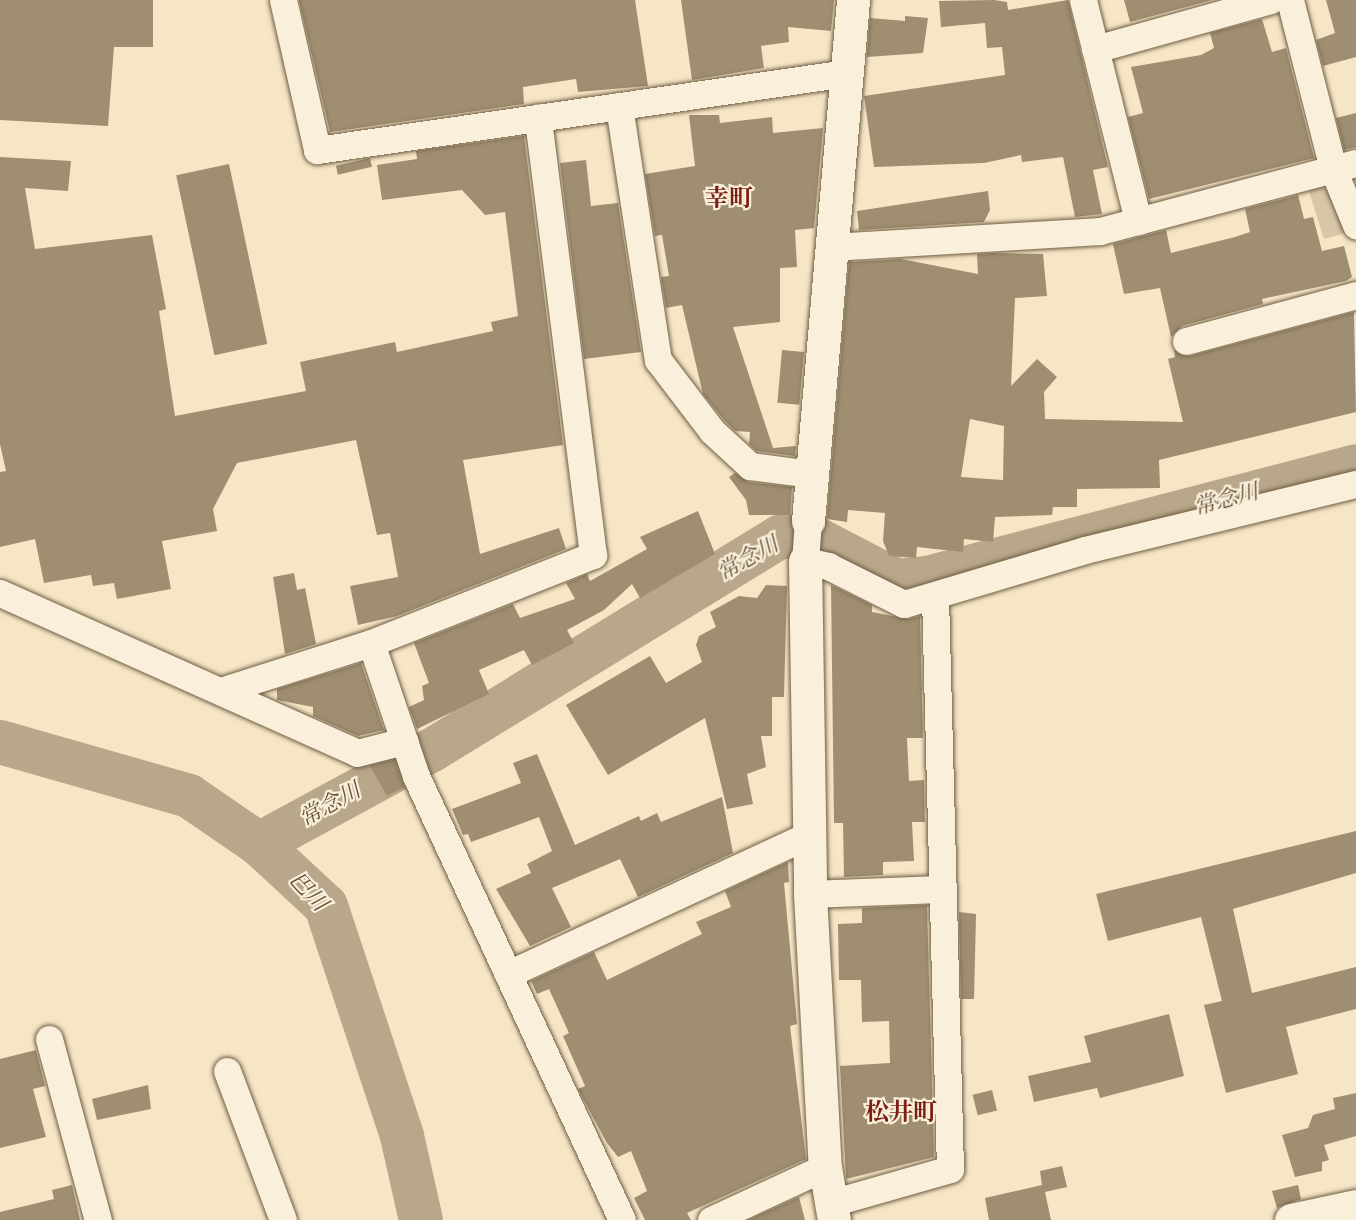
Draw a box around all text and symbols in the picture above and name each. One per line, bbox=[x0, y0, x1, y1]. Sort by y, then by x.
district label: 幸町 bbox=[705, 185, 753, 213]
water label: 常念川 bbox=[1191, 479, 1261, 521]
water label: 常念川 bbox=[713, 531, 783, 587]
water label: 常念川 bbox=[295, 777, 365, 833]
water label: 巴川 bbox=[283, 867, 333, 917]
district label: 松井町 bbox=[865, 1099, 937, 1127]

